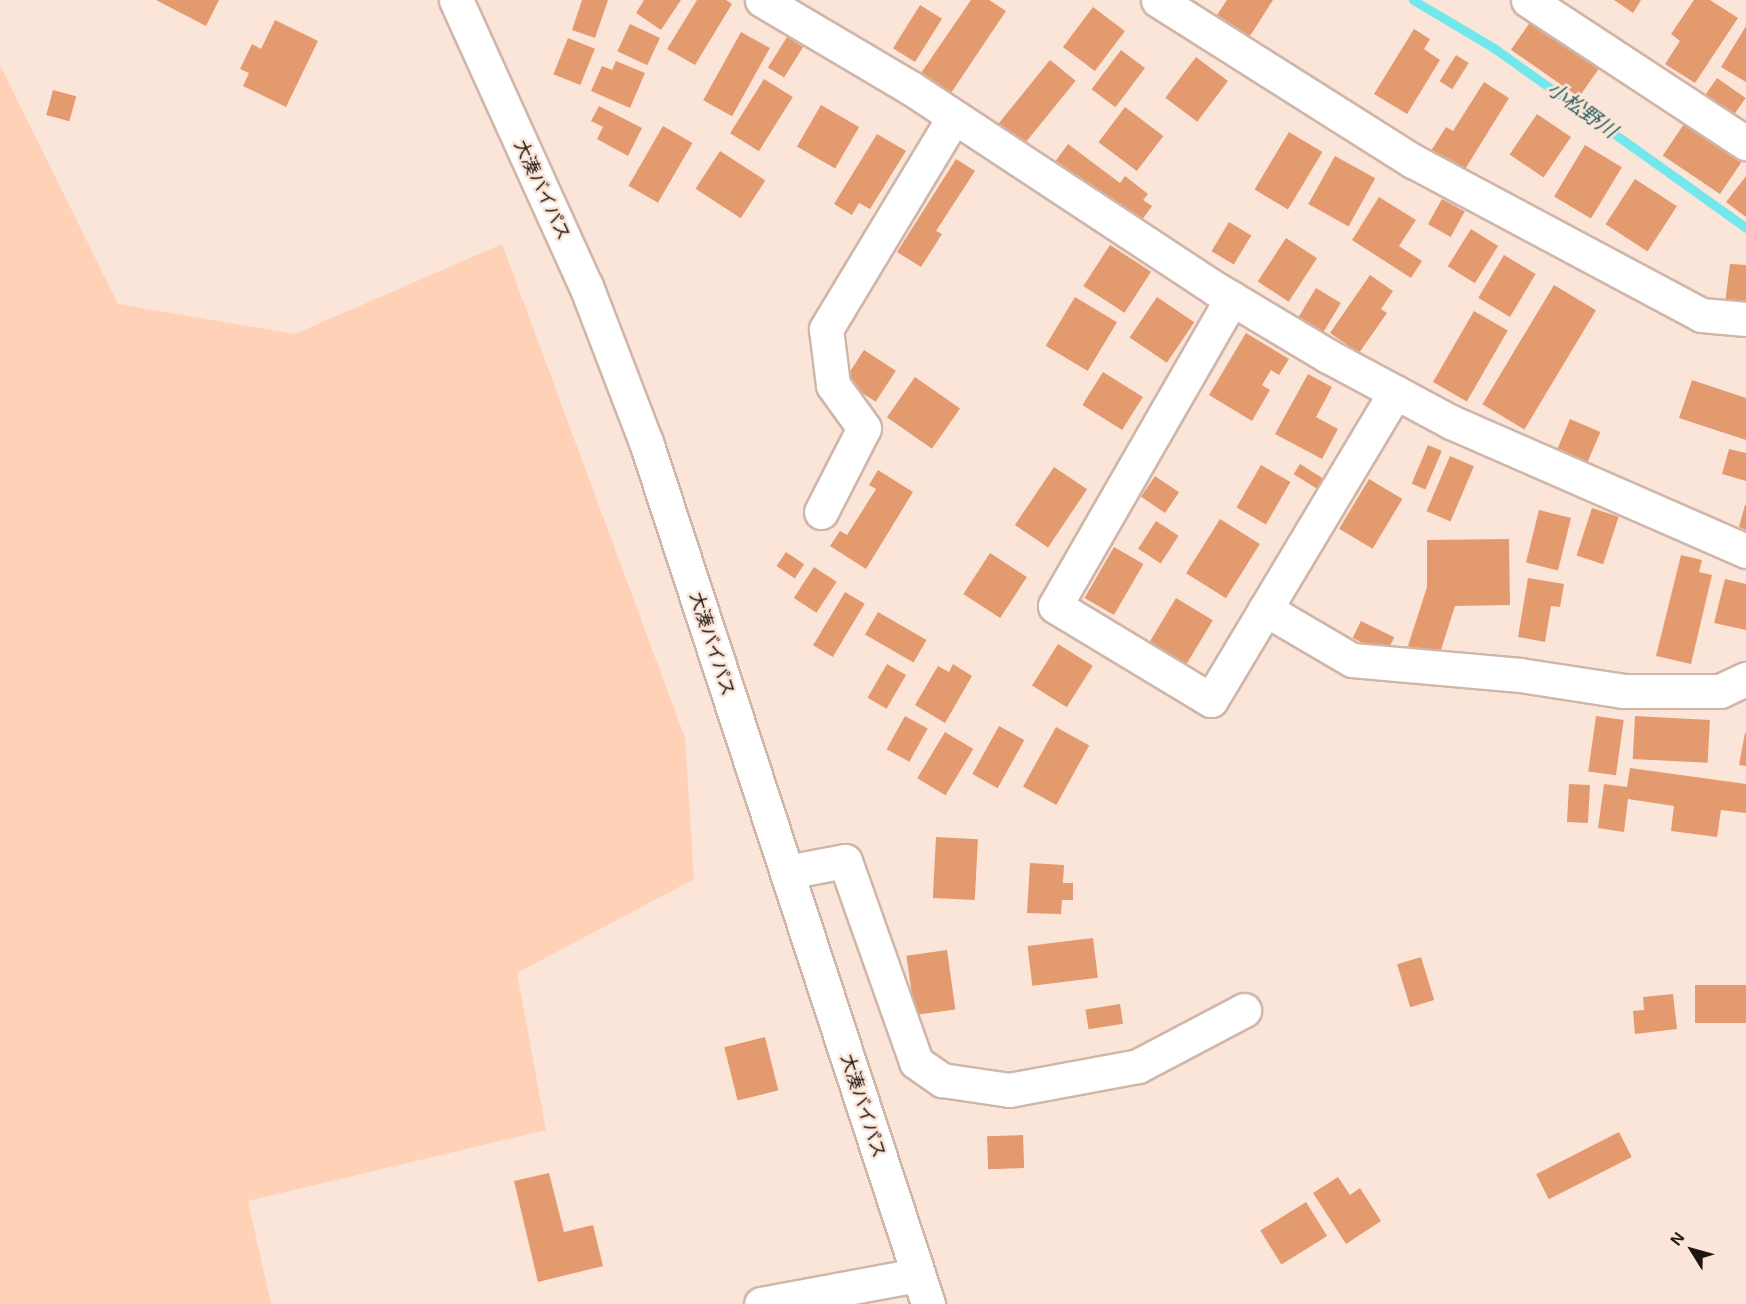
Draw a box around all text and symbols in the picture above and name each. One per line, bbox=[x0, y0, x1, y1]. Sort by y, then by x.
water label: 小松野川 bbox=[1543, 77, 1621, 143]
street label: 大湊バイパス bbox=[509, 136, 575, 244]
street label: 大湊バイパス bbox=[685, 589, 739, 699]
street label: 大湊バイパス bbox=[836, 1051, 890, 1161]
north arrow bbox=[1662, 1220, 1722, 1280]
text: N bbox=[1667, 1229, 1687, 1249]

